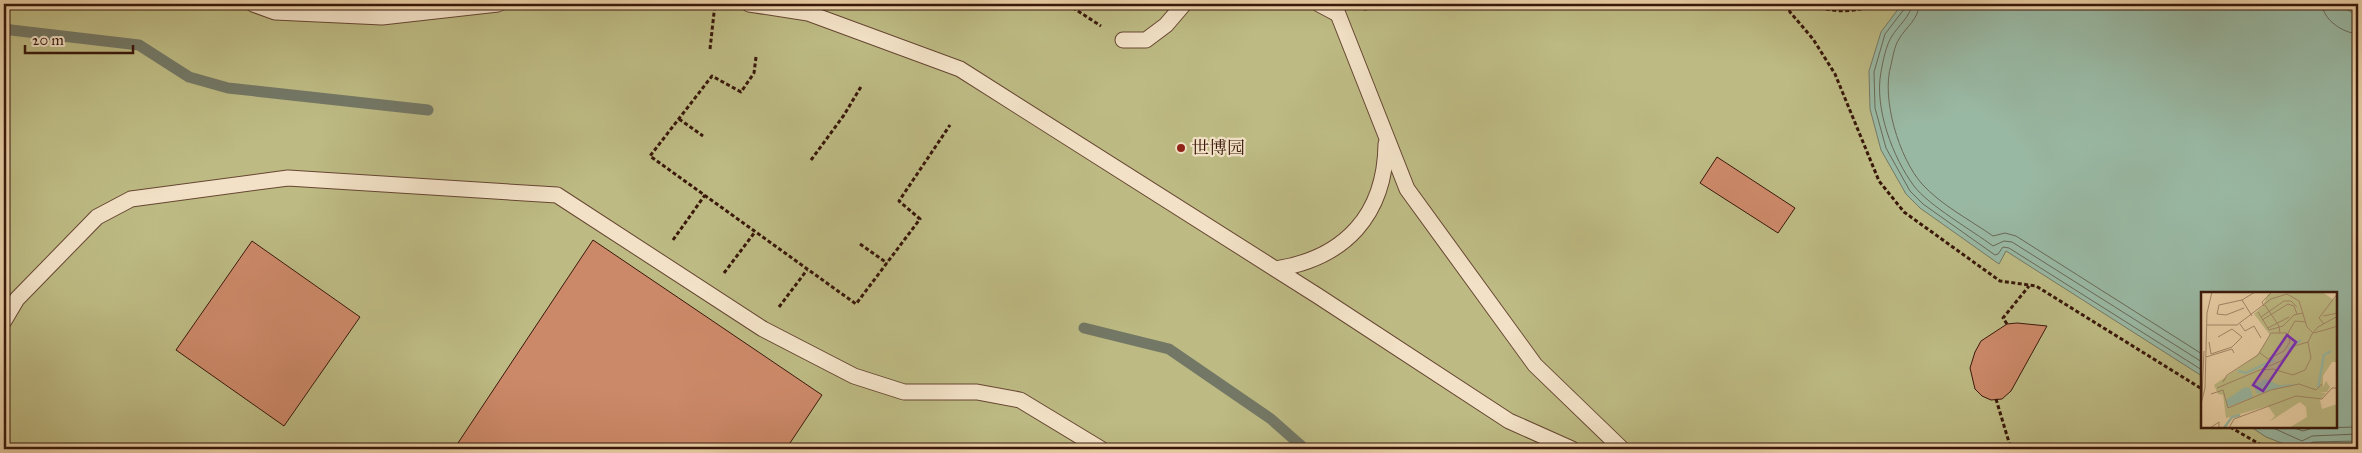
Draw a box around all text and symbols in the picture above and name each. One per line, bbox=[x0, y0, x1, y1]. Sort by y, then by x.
scale bar bbox=[25, 22, 132, 54]
text: 20 m bbox=[32, 31, 64, 49]
place label: 世博园 bbox=[1191, 137, 1245, 159]
marker: 世博园 bbox=[1175, 142, 1187, 154]
inset map bbox=[2201, 292, 2337, 428]

